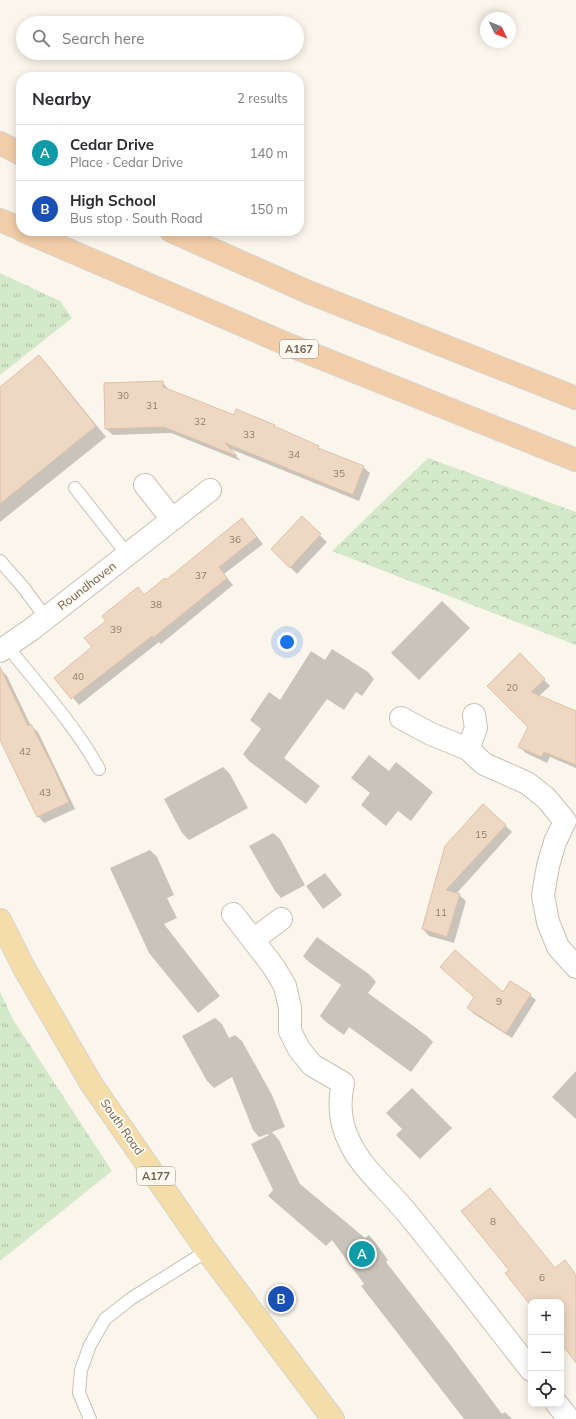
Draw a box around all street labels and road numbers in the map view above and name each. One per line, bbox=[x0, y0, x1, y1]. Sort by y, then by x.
road number: A167 bbox=[280, 340, 318, 358]
street label: Roundhaven bbox=[54, 558, 119, 613]
street label: South Road bbox=[98, 1096, 147, 1158]
road number: A177 bbox=[137, 1167, 175, 1185]

